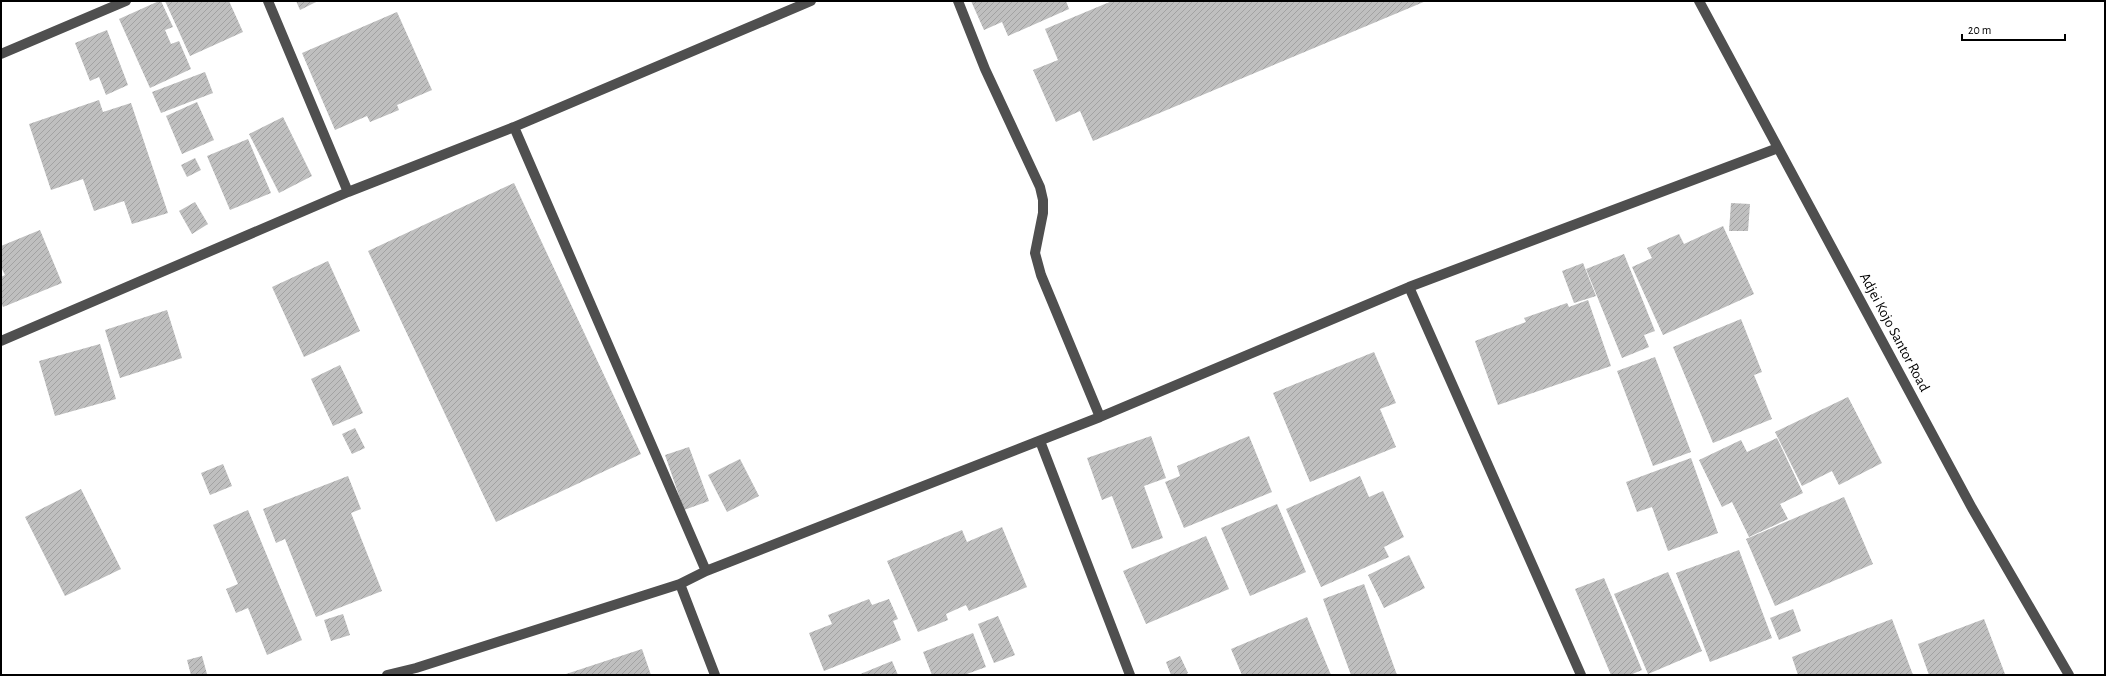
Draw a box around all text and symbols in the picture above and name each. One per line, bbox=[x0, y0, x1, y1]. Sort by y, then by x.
scale bar bbox=[1962, 16, 2065, 42]
text: 20 m bbox=[1968, 24, 1991, 36]
street label: Adjei Kojo Santor Road bbox=[1857, 270, 1932, 394]

